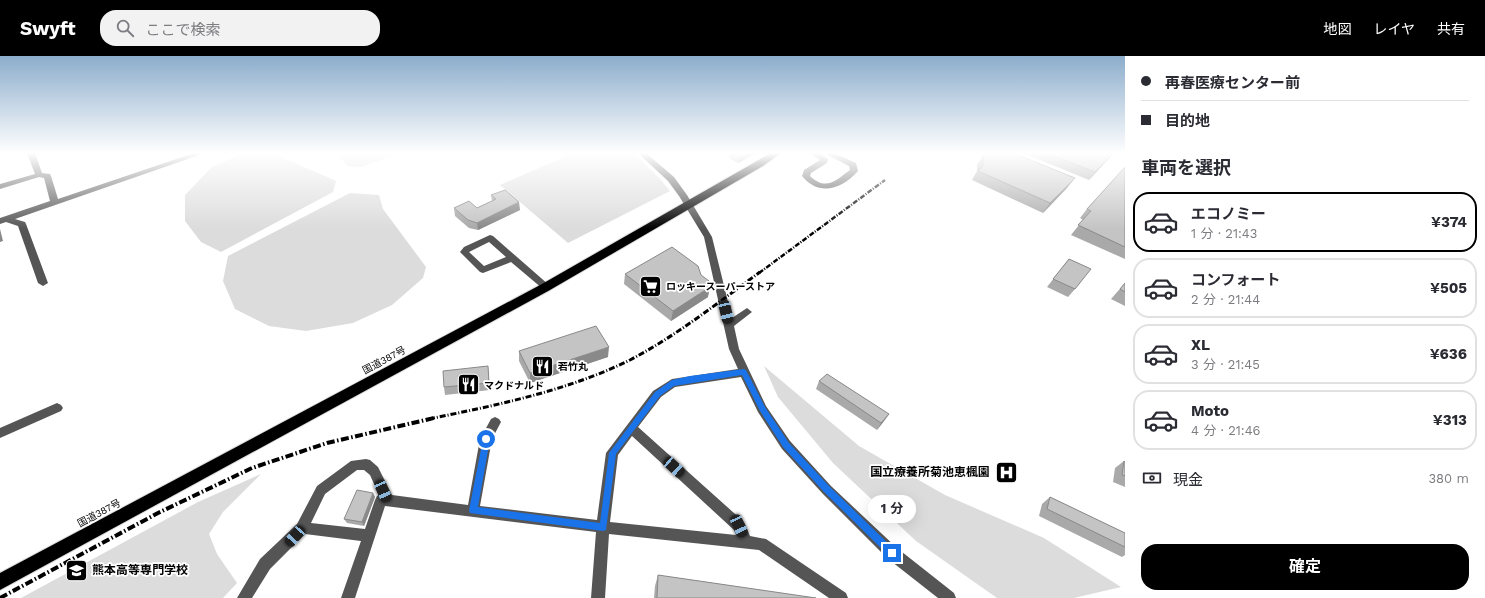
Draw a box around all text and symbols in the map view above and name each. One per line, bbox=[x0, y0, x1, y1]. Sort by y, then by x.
search box bbox=[100, 10, 380, 46]
text: Swyft bbox=[20, 17, 76, 40]
icon: search bbox=[114, 17, 136, 39]
text: ここで検索 bbox=[146, 21, 221, 39]
text: 地図 bbox=[1323, 21, 1351, 37]
text: レイヤ bbox=[1373, 21, 1415, 37]
text: 共有 bbox=[1437, 21, 1465, 37]
text: 再春医療センター前 bbox=[1165, 74, 1300, 92]
text: 目的地 bbox=[1165, 112, 1210, 130]
text: 車両を選択 bbox=[1141, 157, 1231, 178]
icon: car bbox=[1143, 204, 1179, 240]
text: エコノミー bbox=[1191, 205, 1266, 223]
text: ¥374 bbox=[1431, 213, 1467, 231]
text: 1 分 · 21:43 bbox=[1191, 226, 1257, 241]
icon: car bbox=[1143, 270, 1179, 306]
text: コンフォート bbox=[1191, 271, 1281, 289]
supermarket icon: ロッキースーパーストア bbox=[638, 273, 664, 299]
text: ¥505 bbox=[1430, 279, 1467, 297]
place label: ロッキースーパーストア bbox=[666, 281, 775, 292]
text: 2 分 · 21:44 bbox=[1191, 292, 1260, 307]
car bbox=[717, 299, 735, 325]
icon: car bbox=[1143, 336, 1179, 372]
text: XL bbox=[1191, 336, 1210, 354]
street label: 国道387号 bbox=[361, 344, 407, 376]
text: ¥636 bbox=[1430, 345, 1467, 363]
restaurant icon: 若竹丸 bbox=[530, 353, 556, 379]
text: 3 分 · 21:45 bbox=[1191, 357, 1260, 372]
place label: 若竹丸 bbox=[557, 361, 588, 372]
restaurant icon: マクドナルド bbox=[455, 372, 481, 398]
place label: マクドナルド bbox=[484, 380, 544, 391]
icon: car bbox=[1143, 402, 1179, 438]
text: Moto bbox=[1191, 402, 1229, 420]
text: ¥313 bbox=[1433, 411, 1467, 429]
text: 4 分 · 21:46 bbox=[1191, 423, 1261, 438]
route start bbox=[477, 430, 495, 448]
car bbox=[661, 455, 687, 479]
hospital icon: 国立療養所菊池恵楓園 bbox=[993, 459, 1019, 485]
place label: 国立療養所菊池恵楓園 bbox=[870, 465, 990, 479]
icon: cash bbox=[1141, 467, 1163, 489]
text: 現金 bbox=[1173, 471, 1203, 489]
text: 380 m bbox=[1429, 471, 1469, 486]
car bbox=[373, 478, 393, 504]
callout: 1 分 bbox=[868, 495, 916, 523]
street label: 国道387号 bbox=[76, 497, 122, 529]
text: 1 分 bbox=[881, 501, 903, 516]
car bbox=[728, 513, 750, 539]
car bbox=[283, 523, 307, 549]
route end bbox=[883, 544, 901, 562]
button: 確定 bbox=[1141, 544, 1469, 590]
school or university icon: 熊本高等専門学校 bbox=[63, 557, 89, 583]
place label: 熊本高等専門学校 bbox=[92, 563, 188, 577]

